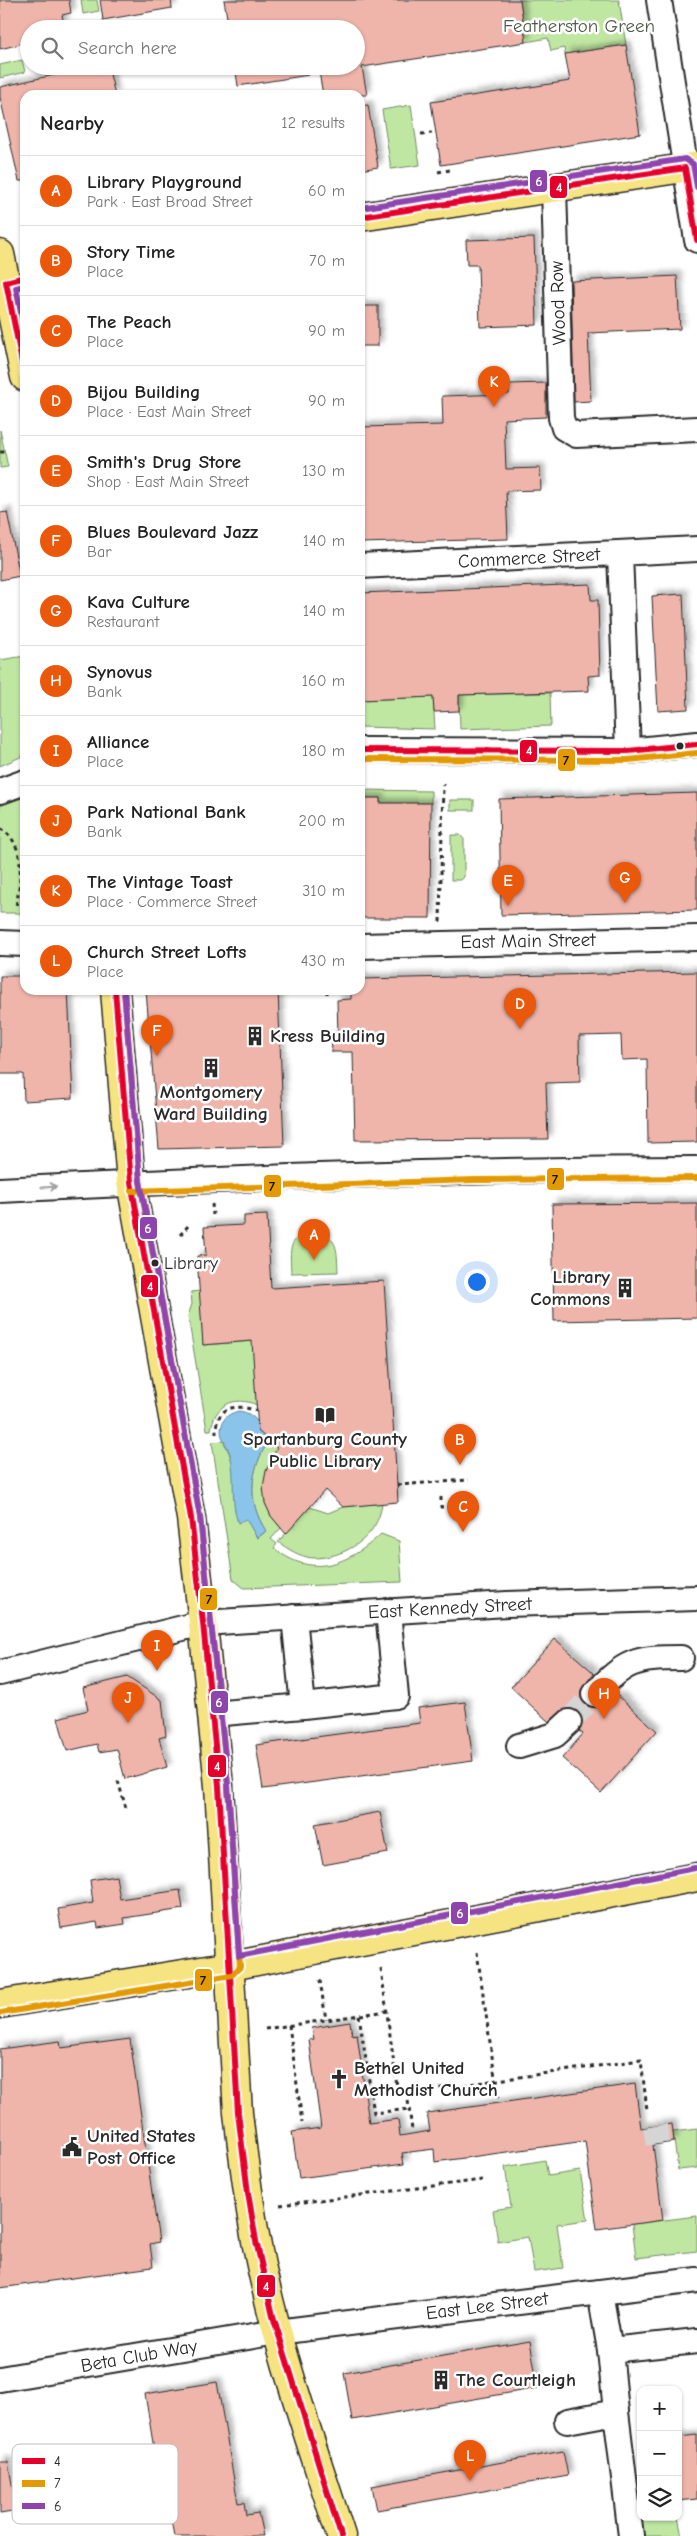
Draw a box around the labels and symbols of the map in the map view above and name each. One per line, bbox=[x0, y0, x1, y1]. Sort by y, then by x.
park label: Featherston Green bbox=[503, 15, 655, 37]
line badge: 6 bbox=[529, 169, 548, 193]
text: 6 bbox=[535, 173, 543, 190]
line badge: 4 bbox=[549, 175, 568, 199]
text: 4 bbox=[556, 179, 563, 196]
street label: Wood Row bbox=[546, 260, 570, 346]
pin: K bbox=[478, 366, 510, 407]
street label: Commerce Street bbox=[457, 543, 601, 573]
line badge: 4 bbox=[519, 739, 538, 763]
unlabelled marker bbox=[675, 741, 685, 751]
text: 4 bbox=[526, 742, 533, 759]
line badge: 7 bbox=[557, 748, 576, 772]
text: 7 bbox=[563, 752, 570, 769]
pin: G bbox=[609, 862, 641, 903]
pin: E bbox=[492, 865, 524, 906]
street label: East Main Street bbox=[460, 929, 596, 953]
pin: D bbox=[504, 988, 536, 1029]
pin: F bbox=[141, 1015, 173, 1056]
building icon: Kress Building bbox=[244, 1025, 266, 1047]
place label: Kress Building bbox=[270, 1025, 386, 1047]
building icon: Montgomery Ward Building bbox=[200, 1057, 222, 1079]
place label: Montgomery Ward Building bbox=[154, 1081, 268, 1125]
line badge: 7 bbox=[546, 1167, 565, 1191]
text: 7 bbox=[552, 1171, 559, 1188]
line badge: 7 bbox=[263, 1174, 282, 1198]
text: 7 bbox=[269, 1178, 276, 1195]
one-way arrow bbox=[40, 1182, 56, 1191]
line badge: 6 bbox=[139, 1216, 158, 1240]
pin: A bbox=[298, 1219, 330, 1260]
text: 6 bbox=[144, 1220, 152, 1237]
place label: Library bbox=[164, 1253, 219, 1274]
marker: Library bbox=[150, 1258, 160, 1268]
place label: Library Commons bbox=[530, 1266, 610, 1310]
your location bbox=[464, 1269, 490, 1295]
line badge: 4 bbox=[140, 1274, 159, 1298]
building icon: Library Commons bbox=[614, 1277, 636, 1299]
text: 4 bbox=[147, 1278, 154, 1295]
library icon: Spartanburg County Public Library bbox=[314, 1404, 336, 1426]
pin: B bbox=[444, 1424, 476, 1465]
place label: Spartanburg County Public Library bbox=[243, 1428, 407, 1472]
pin: C bbox=[447, 1491, 479, 1532]
line badge: 7 bbox=[199, 1587, 218, 1611]
text: 7 bbox=[206, 1591, 213, 1608]
street label: East Kennedy Street bbox=[367, 1593, 533, 1623]
pin: I bbox=[141, 1630, 173, 1671]
pin: H bbox=[588, 1678, 620, 1719]
pin: J bbox=[112, 1682, 144, 1723]
line badge: 6 bbox=[210, 1690, 229, 1714]
text: 6 bbox=[215, 1694, 223, 1711]
line badge: 4 bbox=[207, 1754, 227, 1778]
text: 4 bbox=[214, 1758, 221, 1775]
line badge: 6 bbox=[450, 1901, 469, 1925]
text: 6 bbox=[456, 1905, 464, 1922]
line badge: 7 bbox=[194, 1968, 213, 1992]
text: 7 bbox=[200, 1972, 207, 1989]
place label: Bethel United Methodist Church bbox=[354, 2057, 498, 2101]
church icon: Bethel United Methodist Church bbox=[328, 2068, 350, 2090]
place label: United States Post Office bbox=[87, 2125, 195, 2169]
public building icon: United States Post Office bbox=[61, 2136, 83, 2158]
line badge: 4 bbox=[256, 2274, 276, 2298]
text: 4 bbox=[263, 2278, 270, 2295]
street label: East Lee Street bbox=[425, 2288, 550, 2324]
street label: Beta Club Way bbox=[79, 2335, 199, 2377]
building icon: The Courtleigh bbox=[430, 2369, 452, 2391]
place label: The Courtleigh bbox=[456, 2369, 576, 2391]
pin: L bbox=[454, 2440, 486, 2481]
legend bbox=[12, 2444, 178, 2524]
text: 4 bbox=[54, 2453, 61, 2470]
text: 7 bbox=[54, 2475, 61, 2492]
text: 6 bbox=[54, 2498, 62, 2515]

